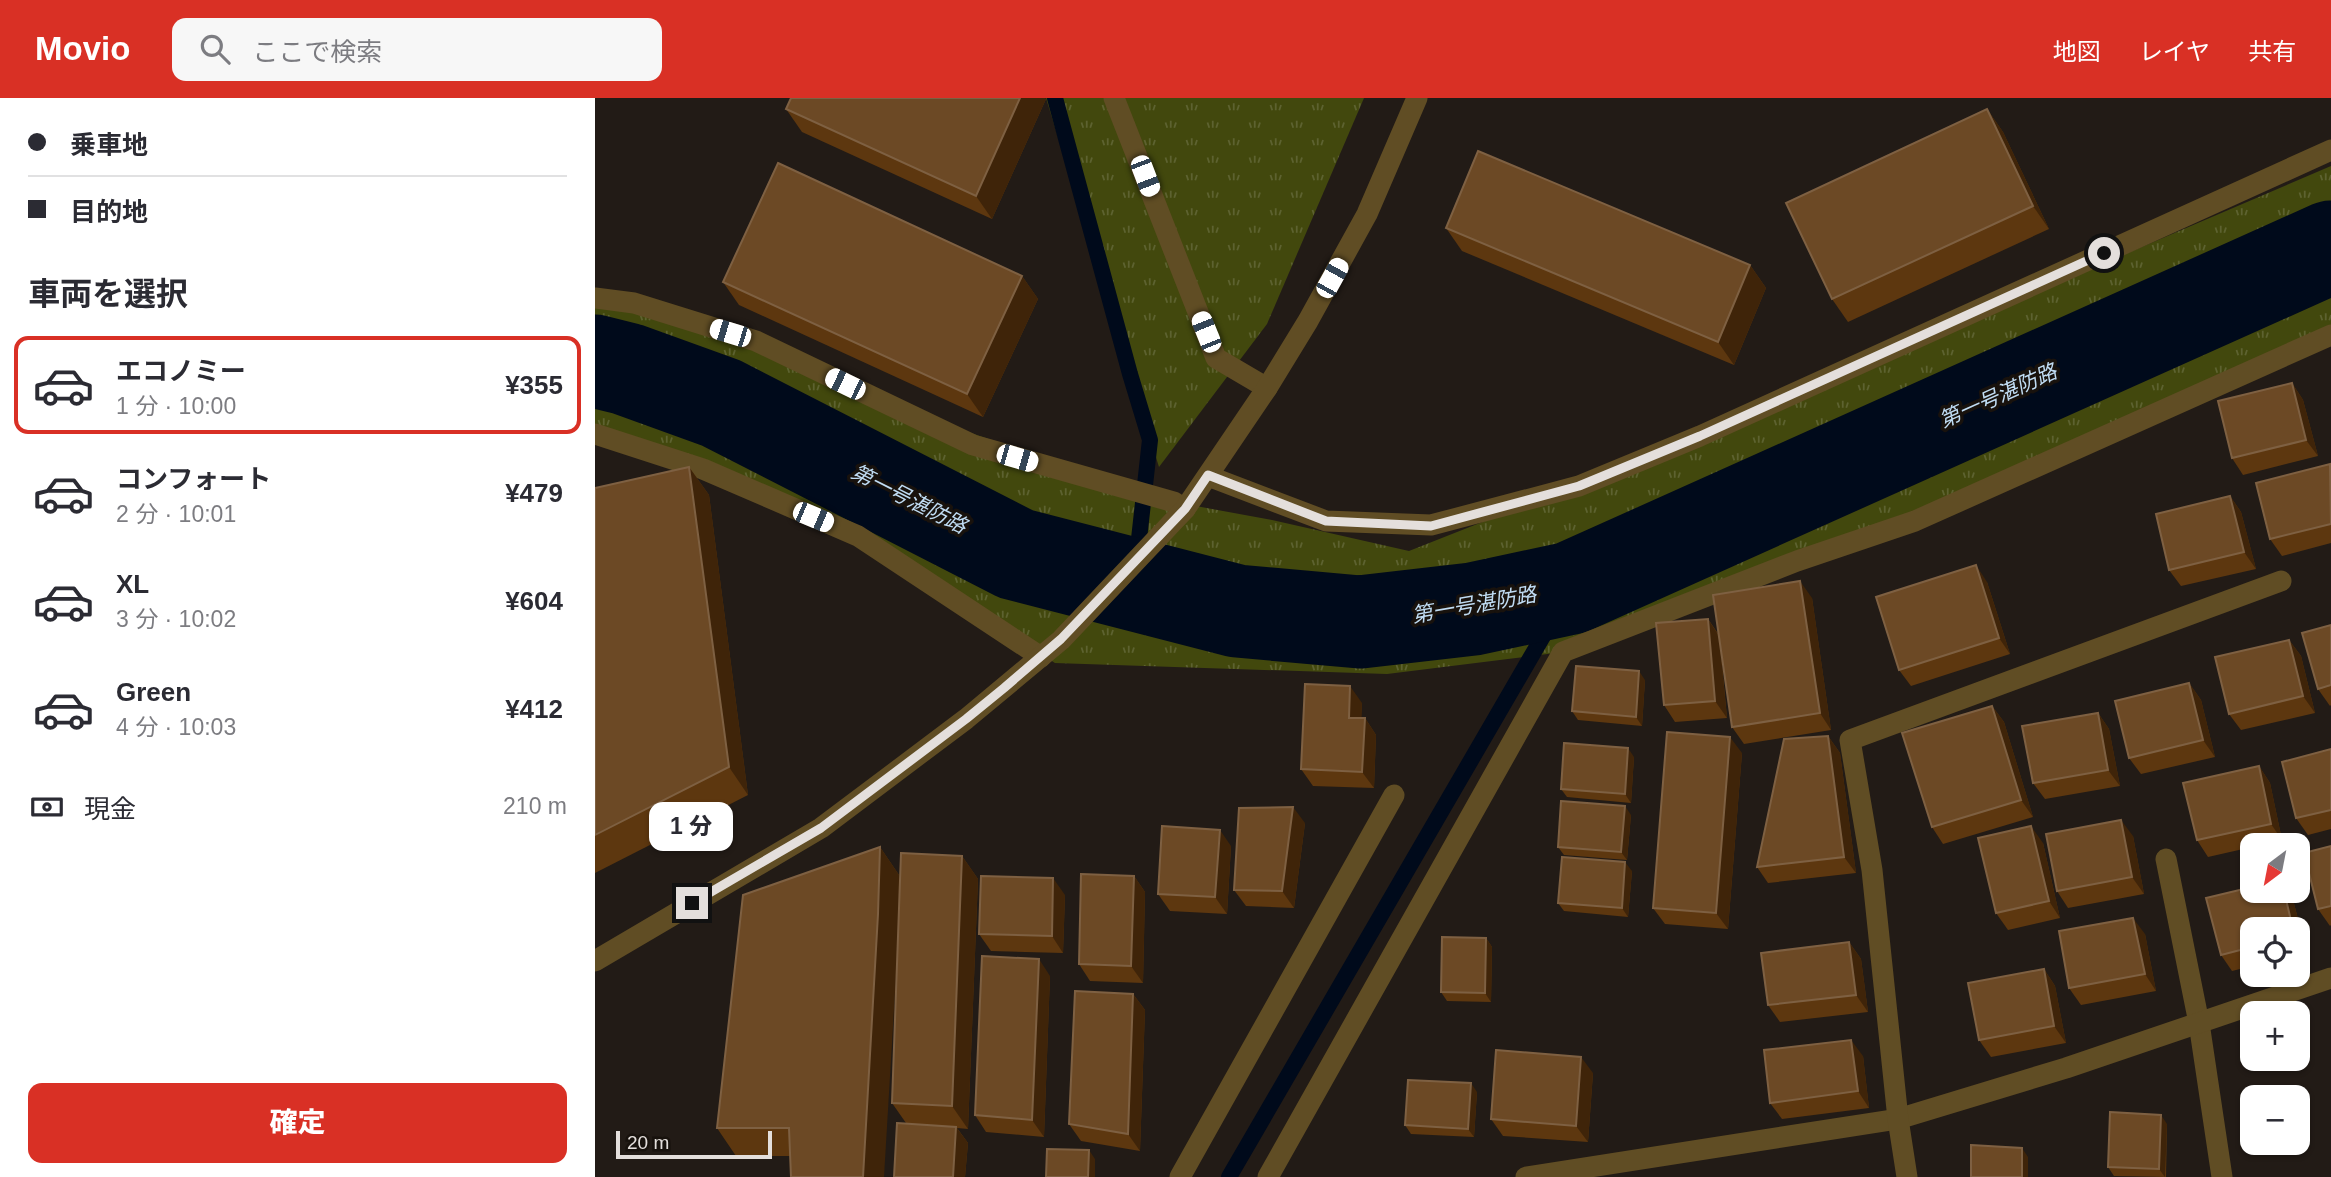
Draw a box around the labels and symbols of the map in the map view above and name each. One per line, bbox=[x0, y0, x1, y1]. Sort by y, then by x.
car bbox=[1128, 153, 1163, 199]
route start bbox=[2088, 237, 2120, 269]
car bbox=[1313, 255, 1352, 301]
car bbox=[1189, 309, 1224, 355]
car bbox=[707, 317, 754, 349]
water label: 第一号湛防路 bbox=[1936, 359, 2062, 432]
car bbox=[822, 365, 869, 403]
car bbox=[994, 442, 1041, 474]
water label: 第一号湛防路 bbox=[848, 460, 972, 538]
car bbox=[790, 499, 837, 535]
water label: 第一号湛防路 bbox=[1410, 582, 1540, 627]
callout: 1 分 bbox=[650, 802, 734, 850]
north arrow bbox=[2240, 833, 2310, 903]
route end bbox=[676, 887, 708, 919]
scale bar bbox=[616, 1128, 772, 1160]

